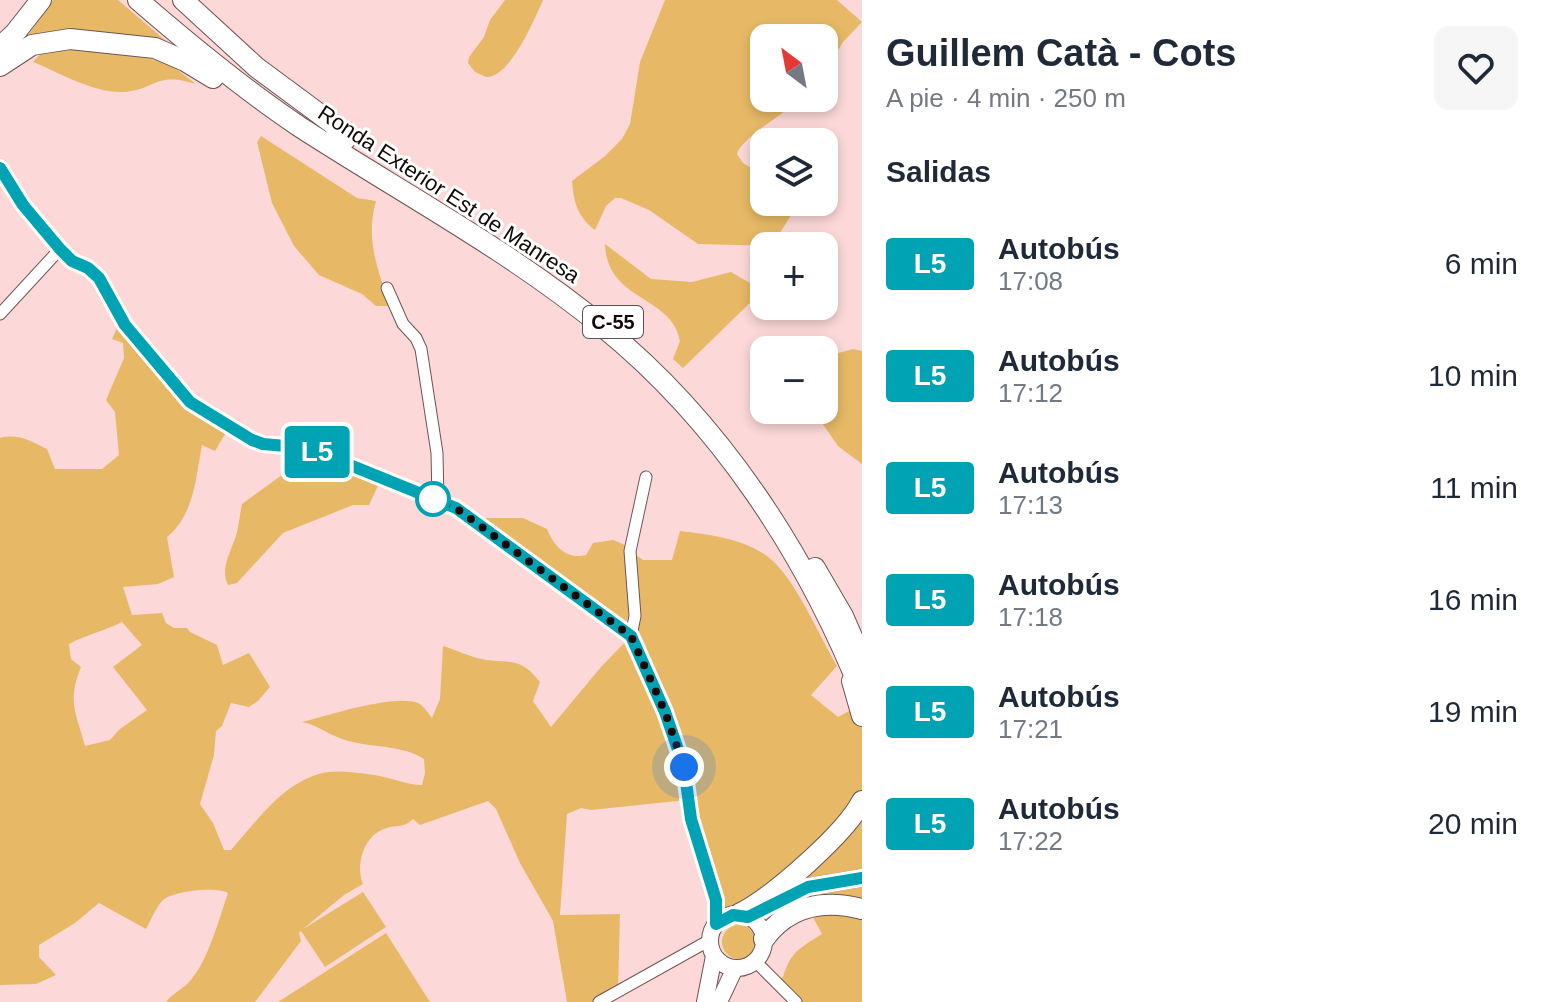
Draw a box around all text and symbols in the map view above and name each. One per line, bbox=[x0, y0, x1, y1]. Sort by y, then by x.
north arrow bbox=[750, 24, 838, 112]
map controls bbox=[750, 24, 838, 424]
button: heart bbox=[1434, 26, 1518, 110]
text: Guillem Catà - Cots bbox=[886, 32, 1237, 74]
text: A pie · 4 min · 250 m bbox=[886, 83, 1126, 113]
street label: Ronda Exterior Est de Manresa bbox=[313, 100, 585, 288]
button: layers bbox=[750, 128, 838, 216]
text: Salidas bbox=[886, 155, 991, 188]
button: + bbox=[750, 232, 838, 320]
text: Autobús bbox=[998, 232, 1120, 265]
text: 6 min bbox=[1445, 247, 1518, 280]
text: L5 bbox=[914, 248, 946, 279]
text: 17:08 bbox=[998, 266, 1063, 296]
road number: C-55 bbox=[583, 306, 643, 338]
button: − bbox=[750, 336, 838, 424]
text: Autobús bbox=[998, 344, 1120, 377]
text: 10 min bbox=[1428, 359, 1518, 392]
text: L5 bbox=[914, 360, 946, 391]
text: 17:12 bbox=[998, 378, 1063, 408]
line badge: L5 bbox=[281, 426, 353, 478]
text: L5 bbox=[301, 436, 333, 467]
text: Autobús bbox=[998, 456, 1120, 489]
text: 11 min bbox=[1430, 471, 1518, 504]
text: L5 bbox=[914, 472, 946, 503]
unlabelled marker bbox=[416, 482, 450, 516]
text: 17:13 bbox=[998, 490, 1063, 520]
text: Autobús bbox=[998, 568, 1120, 601]
text: 16 min bbox=[1428, 583, 1518, 616]
text: L5 bbox=[914, 584, 946, 615]
text: 17:18 bbox=[998, 602, 1063, 632]
text: Autobús bbox=[998, 680, 1120, 713]
text: 19 min bbox=[1428, 695, 1518, 728]
text: L5 bbox=[914, 696, 946, 727]
text: 17:21 bbox=[998, 714, 1063, 744]
your location bbox=[664, 747, 704, 787]
text: Autobús bbox=[998, 792, 1120, 825]
text: 20 min bbox=[1428, 807, 1518, 840]
text: L5 bbox=[914, 808, 946, 839]
text: 17:22 bbox=[998, 826, 1063, 856]

